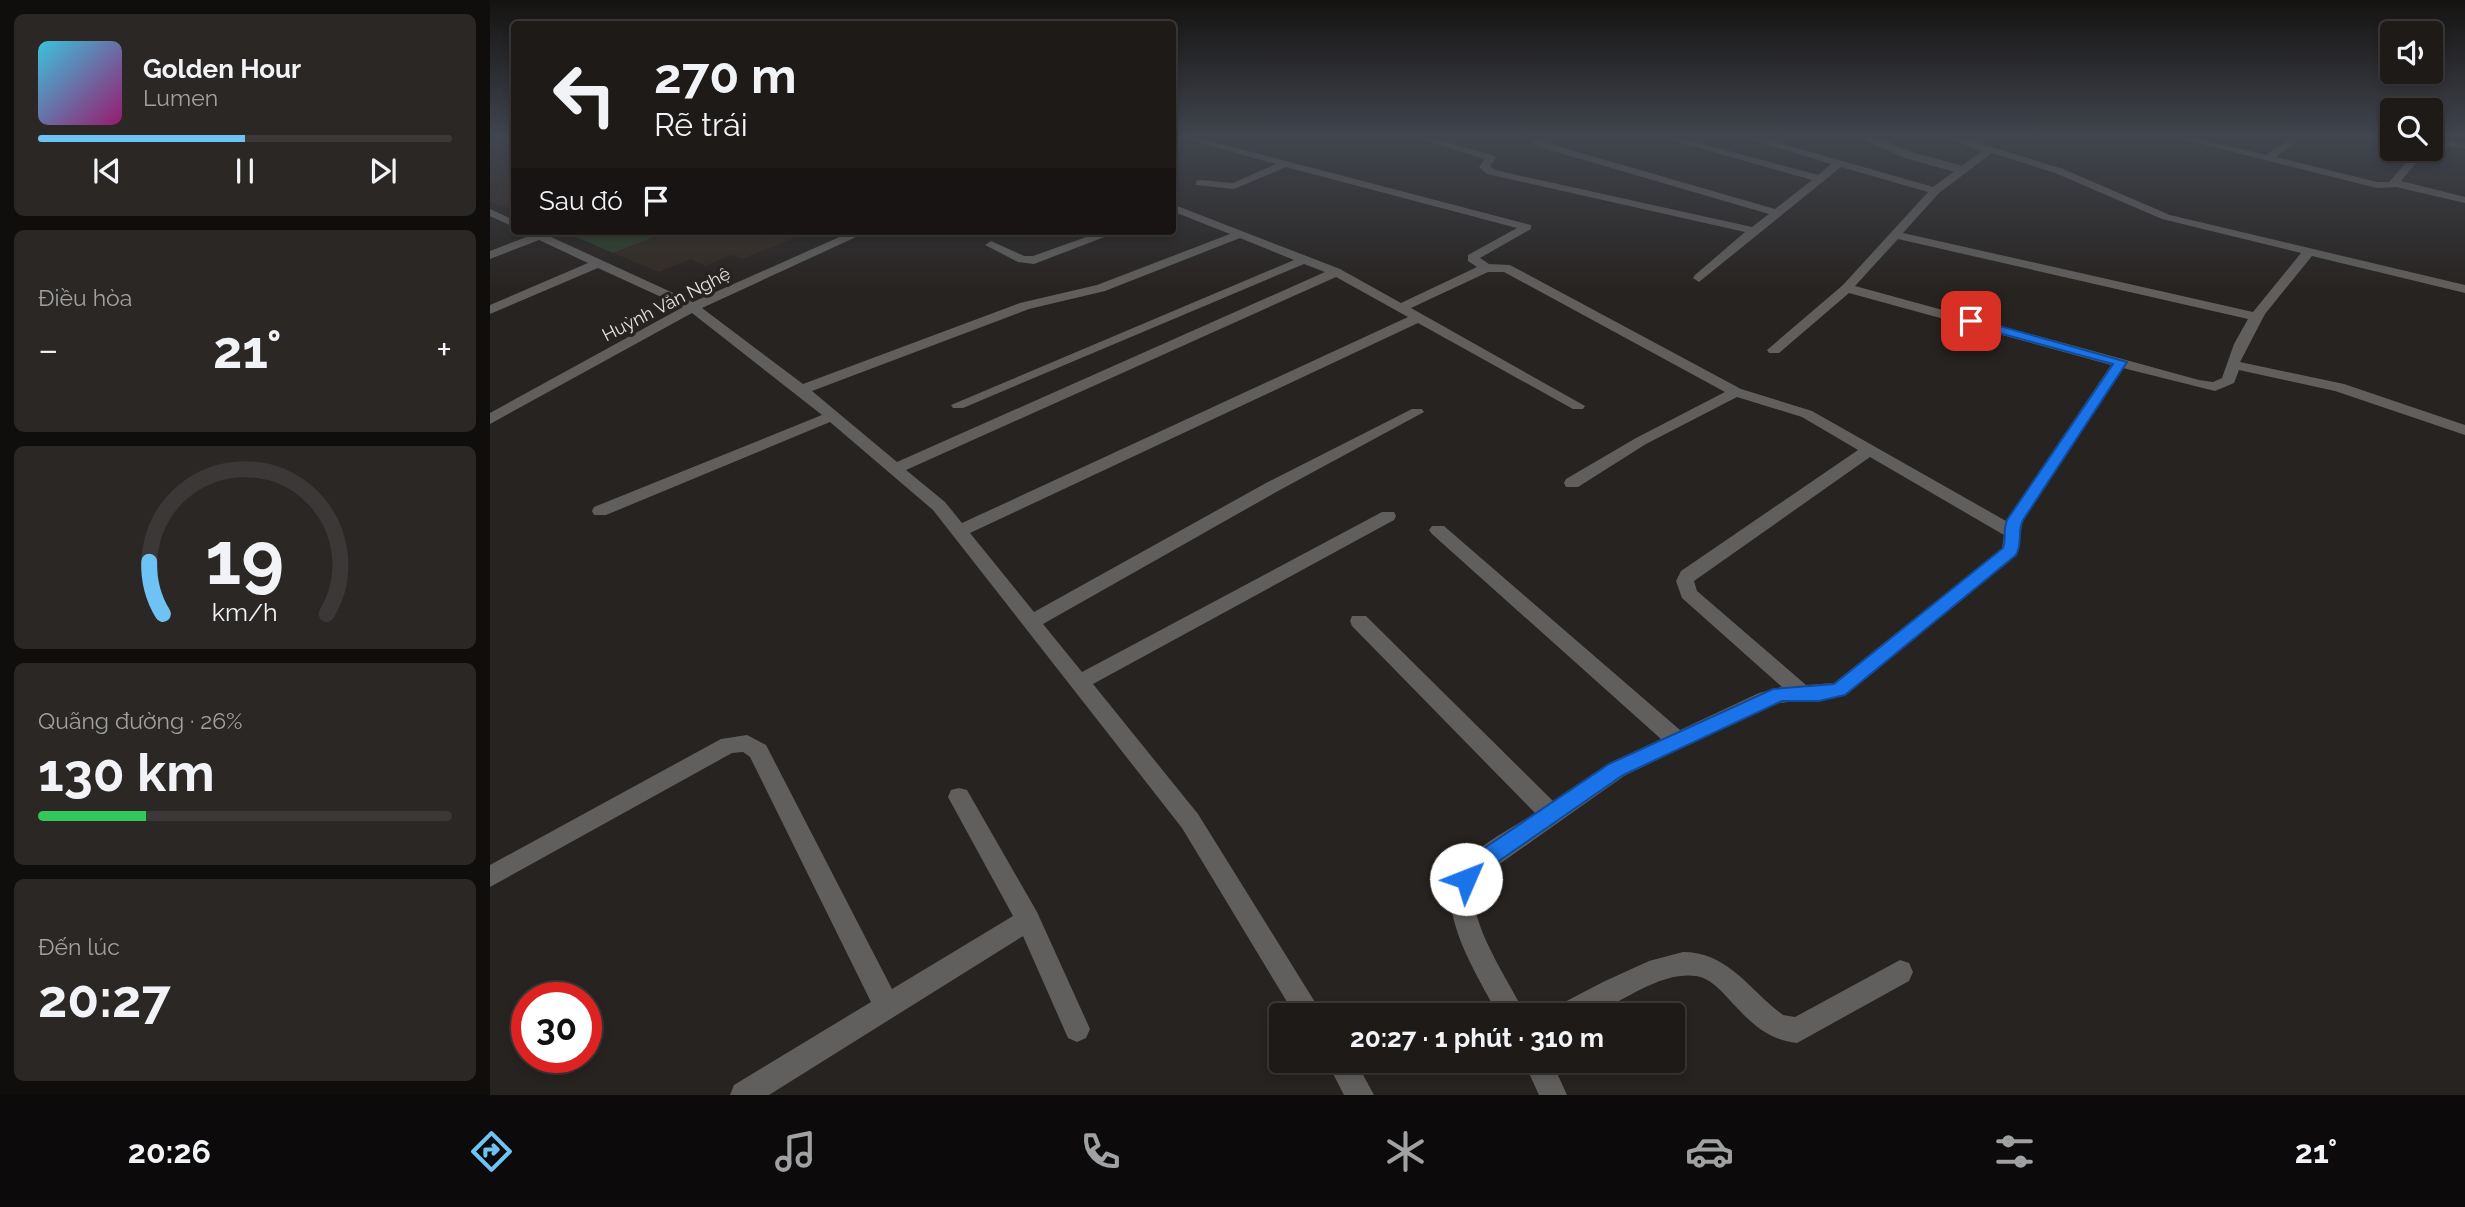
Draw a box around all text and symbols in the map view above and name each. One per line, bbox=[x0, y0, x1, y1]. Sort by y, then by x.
map controls bbox=[2380, 21, 2443, 161]
button: sound bbox=[2380, 21, 2443, 84]
text: 270 m bbox=[654, 47, 797, 104]
icon: left bbox=[539, 49, 630, 140]
text: Golden Hour bbox=[143, 54, 301, 84]
text: Lumen bbox=[143, 84, 218, 111]
button: search bbox=[2380, 98, 2443, 161]
text: Rẽ trái bbox=[654, 106, 748, 143]
icon: previous bbox=[88, 152, 126, 190]
icon: pause bbox=[226, 152, 264, 190]
icon: next bbox=[364, 152, 402, 190]
icon: arrive bbox=[637, 182, 675, 220]
text: Sau đó bbox=[539, 186, 623, 216]
street label: Huỳnh Văn Nghệ bbox=[598, 262, 734, 345]
text: Điều hòa bbox=[38, 284, 132, 311]
pin bbox=[1941, 291, 2001, 351]
icon: arrive bbox=[1952, 302, 1990, 340]
text: 21° bbox=[213, 319, 282, 380]
text: − bbox=[38, 327, 58, 372]
text: + bbox=[436, 327, 452, 372]
text: 19 bbox=[206, 516, 284, 601]
text: km/h bbox=[212, 596, 278, 626]
text: Quãng đường · 26% bbox=[38, 707, 243, 734]
text: 130 km bbox=[38, 742, 215, 803]
position arrow bbox=[1429, 842, 1503, 916]
text: Đến lúc bbox=[38, 933, 120, 960]
text: 20:27 bbox=[38, 968, 171, 1029]
speed limit sign: 30 bbox=[511, 982, 602, 1073]
text: 20:27 · 1 phút · 310 m bbox=[1350, 1023, 1604, 1053]
icon: directions bbox=[467, 1127, 516, 1176]
icon: music bbox=[771, 1127, 820, 1176]
icon: phone bbox=[1076, 1127, 1125, 1176]
icon: climate bbox=[1381, 1127, 1430, 1176]
icon: car bbox=[1685, 1127, 1734, 1176]
icon: filters bbox=[1990, 1127, 2039, 1176]
text: 20:26 bbox=[128, 1133, 211, 1170]
text: 21° bbox=[2295, 1133, 2337, 1170]

